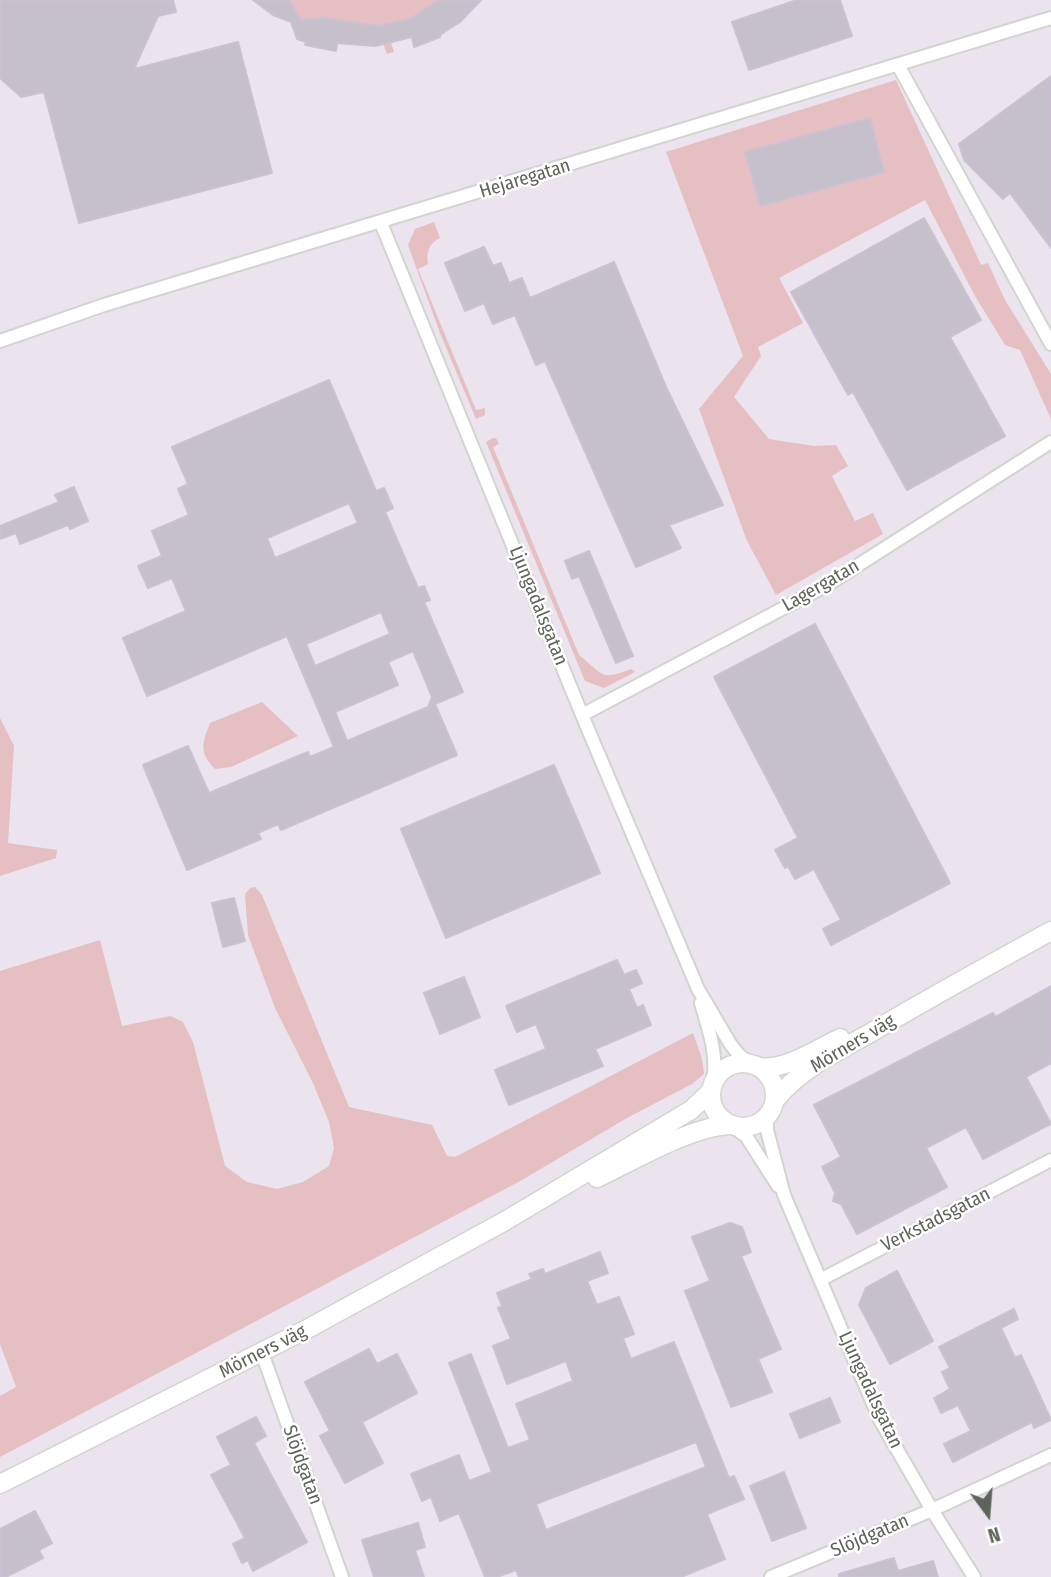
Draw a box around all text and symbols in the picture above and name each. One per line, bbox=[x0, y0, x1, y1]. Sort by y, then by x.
street label: Hejaregatan bbox=[477, 154, 573, 204]
street label: Ljungadalsgatan bbox=[504, 543, 572, 669]
street label: Lagergatan bbox=[778, 555, 864, 617]
street label: Mörners väg bbox=[807, 1010, 899, 1078]
street label: Verkstadsgatan bbox=[878, 1183, 994, 1257]
street label: Mörners väg bbox=[216, 1320, 310, 1384]
street label: Ljungadalsgatan bbox=[833, 1328, 907, 1452]
street label: Slöjdgatan bbox=[277, 1422, 327, 1508]
north arrow bbox=[953, 1479, 1023, 1549]
street label: Slöjdgatan bbox=[828, 1509, 912, 1563]
text: N bbox=[985, 1522, 1003, 1547]

